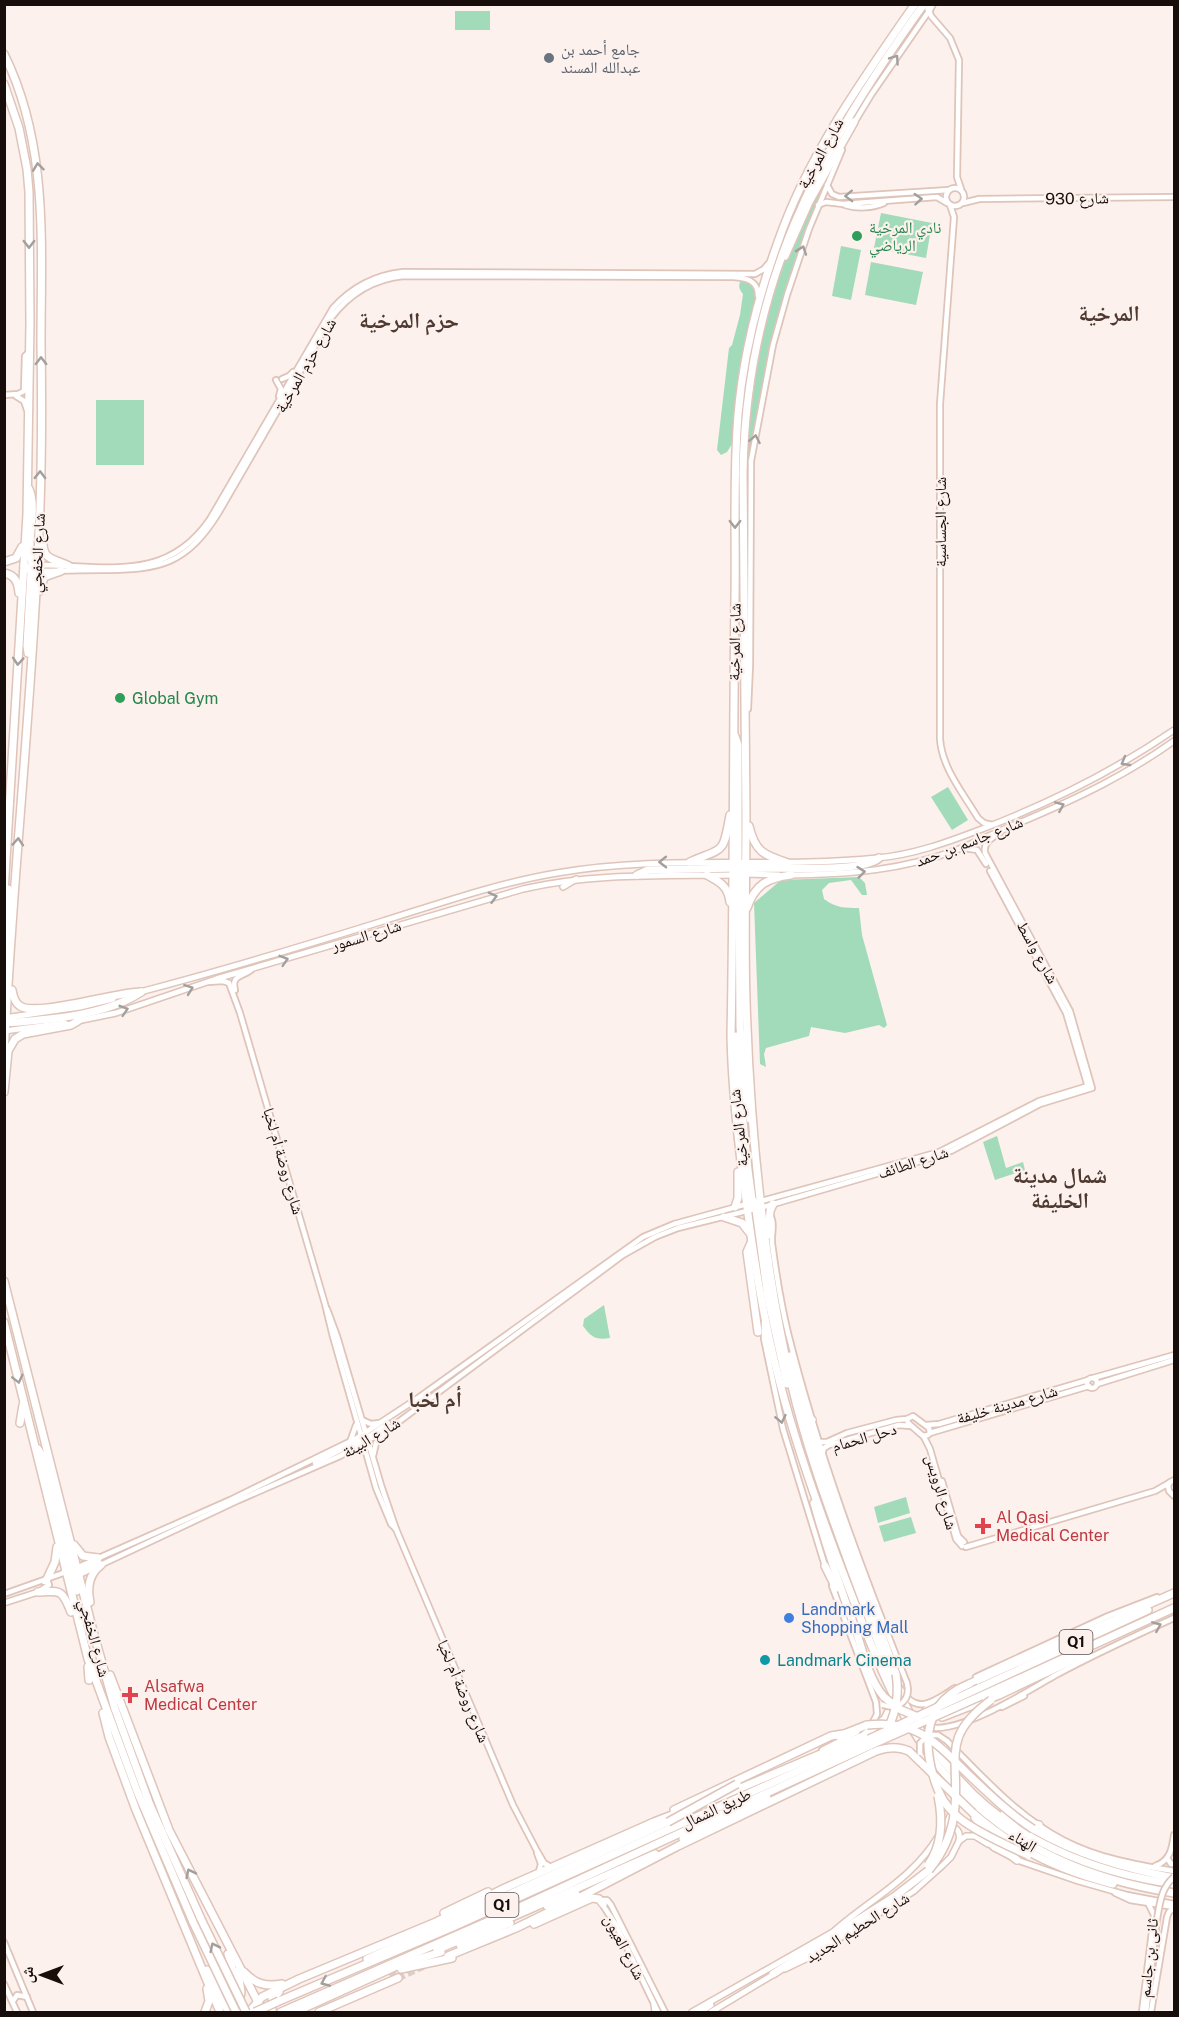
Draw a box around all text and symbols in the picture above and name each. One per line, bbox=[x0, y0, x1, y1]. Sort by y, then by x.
place label: جامع أحمد بن عبدالله المسند bbox=[561, 40, 640, 77]
marker: جامع أحمد بن عبدالله المسند bbox=[542, 51, 556, 65]
one-way arrow bbox=[888, 54, 899, 65]
street label: شارع المرخية bbox=[793, 115, 848, 192]
one-way arrow bbox=[32, 162, 44, 171]
street label: شارع 930 bbox=[1045, 188, 1109, 210]
one-way arrow bbox=[844, 190, 853, 202]
one-way arrow bbox=[913, 192, 922, 205]
place label: نادي المرخية الرياضي bbox=[869, 218, 941, 258]
marker: نادي المرخية الرياضي bbox=[850, 229, 864, 243]
one-way arrow bbox=[23, 240, 35, 249]
one-way arrow bbox=[794, 245, 807, 256]
district label: المرخية bbox=[1078, 300, 1140, 326]
district label: حزم المرخية bbox=[359, 307, 459, 336]
street label: شارع حزم المرخية bbox=[271, 315, 341, 416]
one-way arrow bbox=[35, 357, 47, 366]
one-way arrow bbox=[748, 434, 761, 444]
one-way arrow bbox=[34, 471, 47, 480]
street label: شارع الجساسية bbox=[931, 477, 951, 567]
street label: شارع الخفجي bbox=[26, 513, 52, 594]
one-way arrow bbox=[729, 520, 741, 529]
street label: شارع المرخية bbox=[724, 603, 746, 681]
one-way arrow bbox=[12, 657, 25, 666]
place label: Global Gym bbox=[132, 689, 218, 708]
marker: Global Gym bbox=[113, 691, 127, 705]
one-way arrow bbox=[1121, 754, 1131, 766]
one-way arrow bbox=[1053, 801, 1064, 813]
street label: شارع جاسم بن حمد bbox=[913, 812, 1026, 872]
one-way arrow bbox=[12, 837, 25, 846]
one-way arrow bbox=[659, 856, 668, 869]
one-way arrow bbox=[857, 866, 866, 879]
one-way arrow bbox=[487, 892, 498, 904]
street label: شارع السمور bbox=[328, 916, 404, 956]
street label: شارع واسط bbox=[1012, 918, 1062, 987]
one-way arrow bbox=[278, 955, 289, 967]
one-way arrow bbox=[183, 983, 193, 996]
one-way arrow bbox=[118, 1005, 129, 1017]
street label: شارع المرخية bbox=[725, 1088, 753, 1168]
street label: شارع روضة أم لخبا bbox=[258, 1106, 308, 1217]
street label: شارع الطائف bbox=[875, 1142, 951, 1184]
district label: شمال مدينة الخليفة bbox=[1013, 1162, 1107, 1213]
one-way arrow bbox=[11, 1374, 24, 1384]
street label: شارع مدينة خليفة bbox=[955, 1381, 1060, 1429]
district label: أم لخبا bbox=[408, 1385, 462, 1415]
street label: شارع البيئة bbox=[339, 1413, 404, 1463]
one-way arrow bbox=[774, 1414, 787, 1424]
street label: دحل الحمام bbox=[830, 1419, 899, 1457]
street label: شارع الرويس bbox=[921, 1452, 961, 1532]
place label: Al Qasi Medical Center bbox=[996, 1508, 1109, 1545]
marker: Al Qasi Medical Center bbox=[974, 1517, 992, 1535]
street label: شارع الخفجي bbox=[72, 1597, 114, 1680]
place label: Landmark Shopping Mall bbox=[801, 1600, 909, 1637]
marker: Landmark Shopping Mall bbox=[782, 1611, 796, 1625]
one-way arrow bbox=[1150, 1621, 1161, 1633]
road number: Q1 bbox=[1060, 1630, 1092, 1654]
street label: شارع روضة أم لخبا bbox=[432, 1637, 494, 1746]
place label: Landmark Cinema bbox=[777, 1651, 912, 1670]
marker: Landmark Cinema bbox=[758, 1653, 772, 1667]
place label: Alsafwa Medical Center bbox=[144, 1677, 257, 1714]
marker: Alsafwa Medical Center bbox=[121, 1686, 139, 1704]
street label: طريق الشمال bbox=[678, 1784, 754, 1834]
street label: الهناء bbox=[1005, 1825, 1040, 1856]
one-way arrow bbox=[186, 1868, 198, 1879]
street label: شارع الحطيم الجديد bbox=[802, 1888, 913, 1968]
road number: Q1 bbox=[486, 1893, 518, 1917]
street label: شارع العيون bbox=[599, 1911, 649, 1984]
street label: ثانى بن جاسم bbox=[1135, 1917, 1163, 1999]
one-way arrow bbox=[210, 1942, 222, 1953]
north arrow bbox=[12, 1945, 72, 2005]
text: ش bbox=[18, 1966, 37, 1983]
one-way arrow bbox=[320, 1975, 331, 1987]

